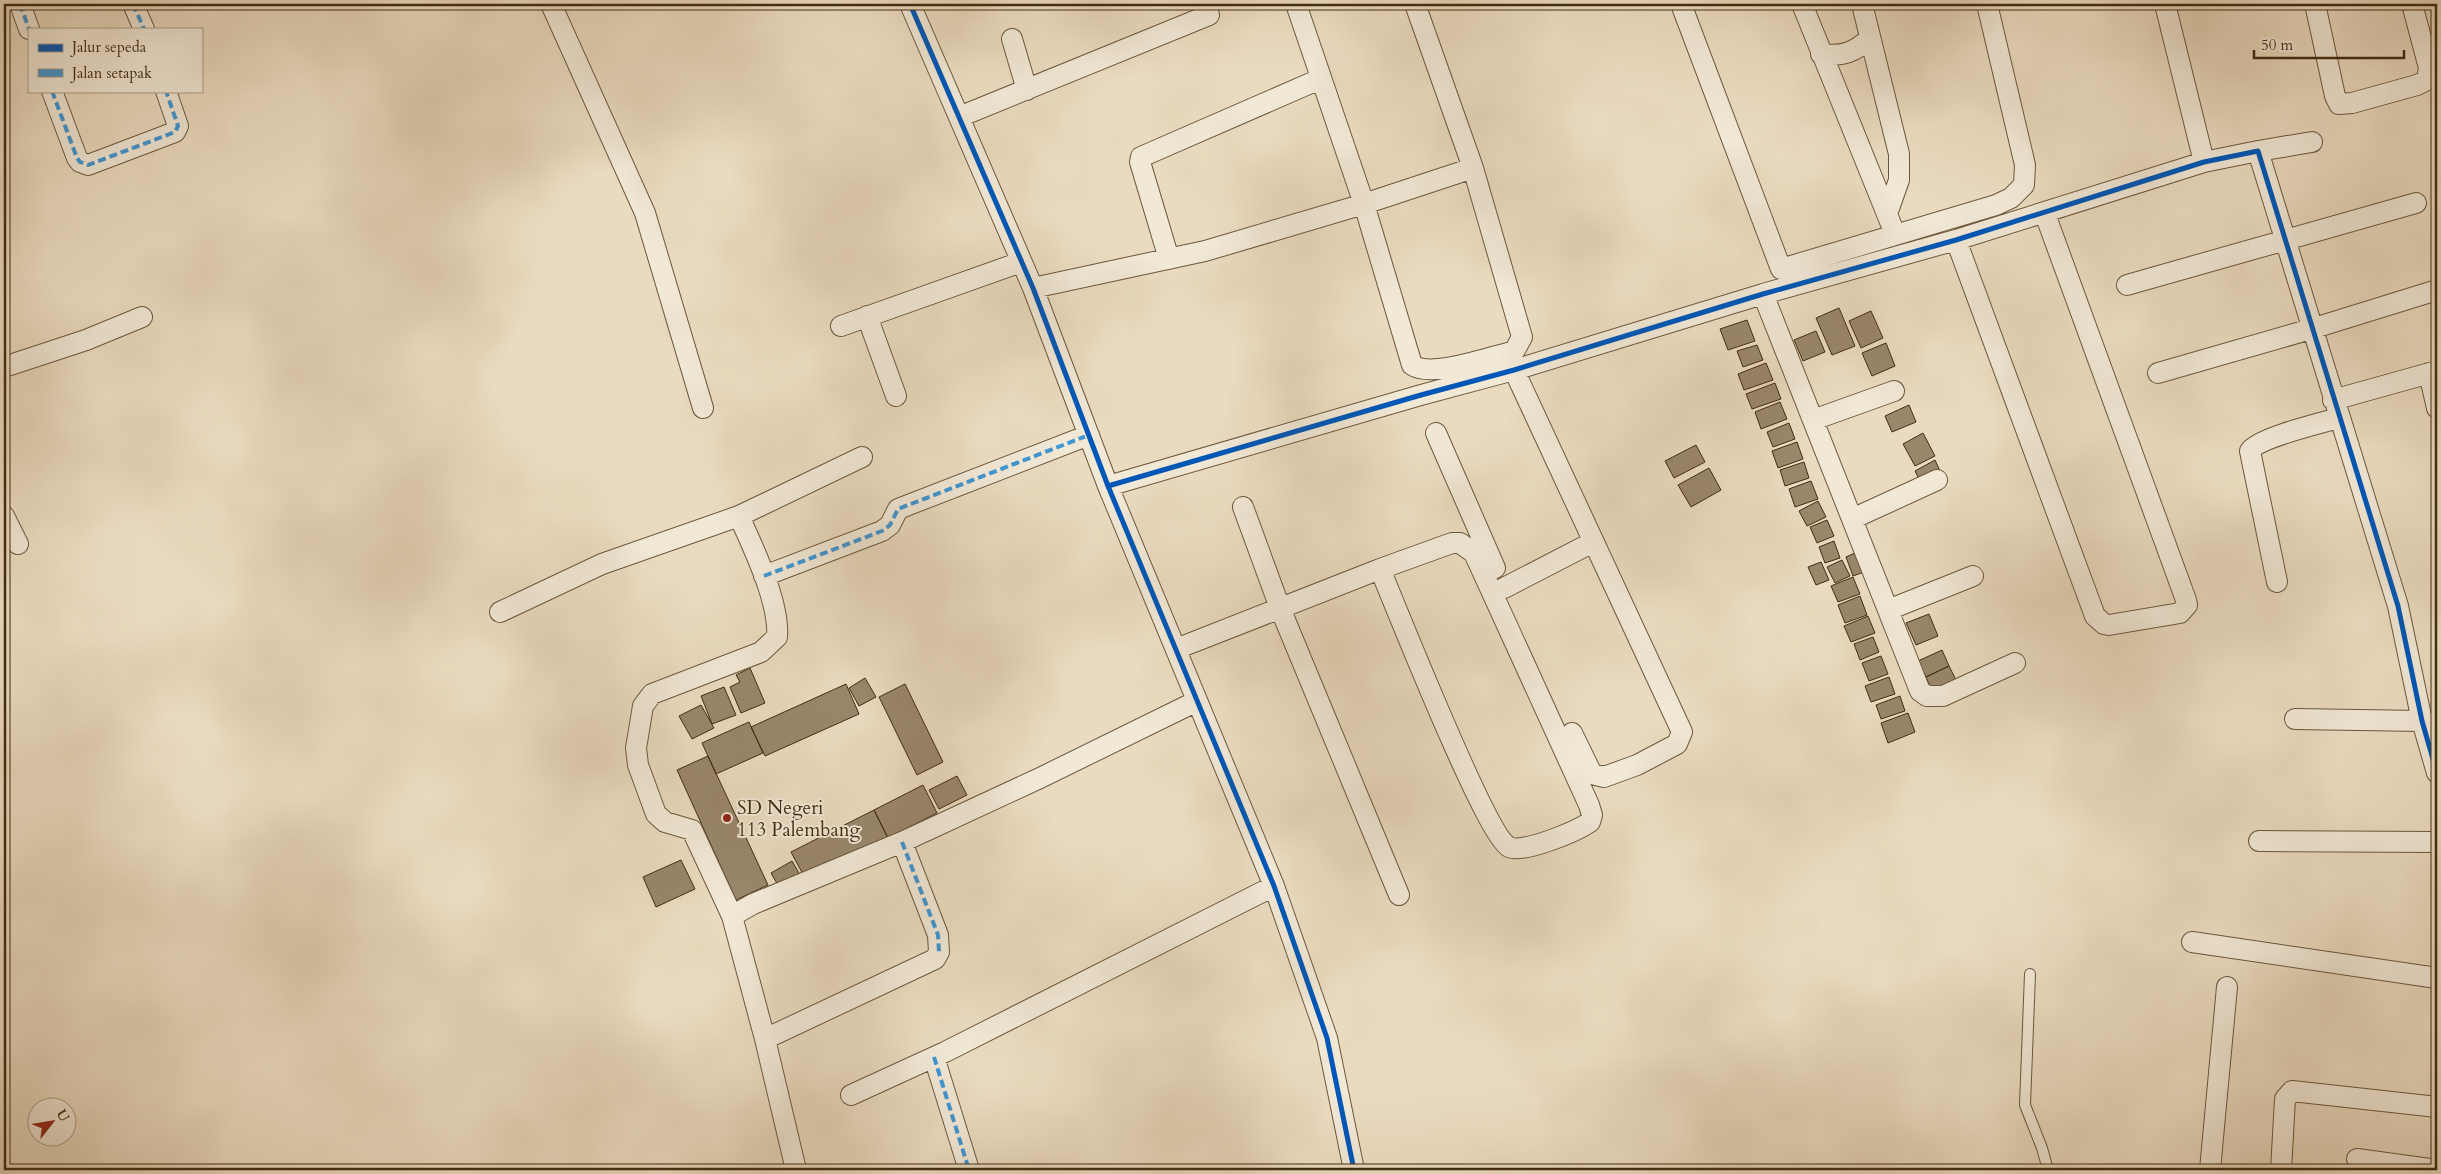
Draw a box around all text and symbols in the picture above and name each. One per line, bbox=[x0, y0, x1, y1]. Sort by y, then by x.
legend bbox=[28, 28, 202, 92]
scale bar bbox=[2254, 28, 2404, 60]
text: 50 m bbox=[2261, 35, 2293, 55]
text: Jalur sepeda bbox=[70, 37, 147, 57]
text: Jalan setapak bbox=[70, 63, 152, 83]
place label: SD Negeri 113 Palembang bbox=[737, 795, 860, 843]
marker: SD Negeri 113 Palembang bbox=[721, 812, 733, 824]
north arrow bbox=[28, 1096, 78, 1146]
text: U bbox=[52, 1106, 74, 1126]

